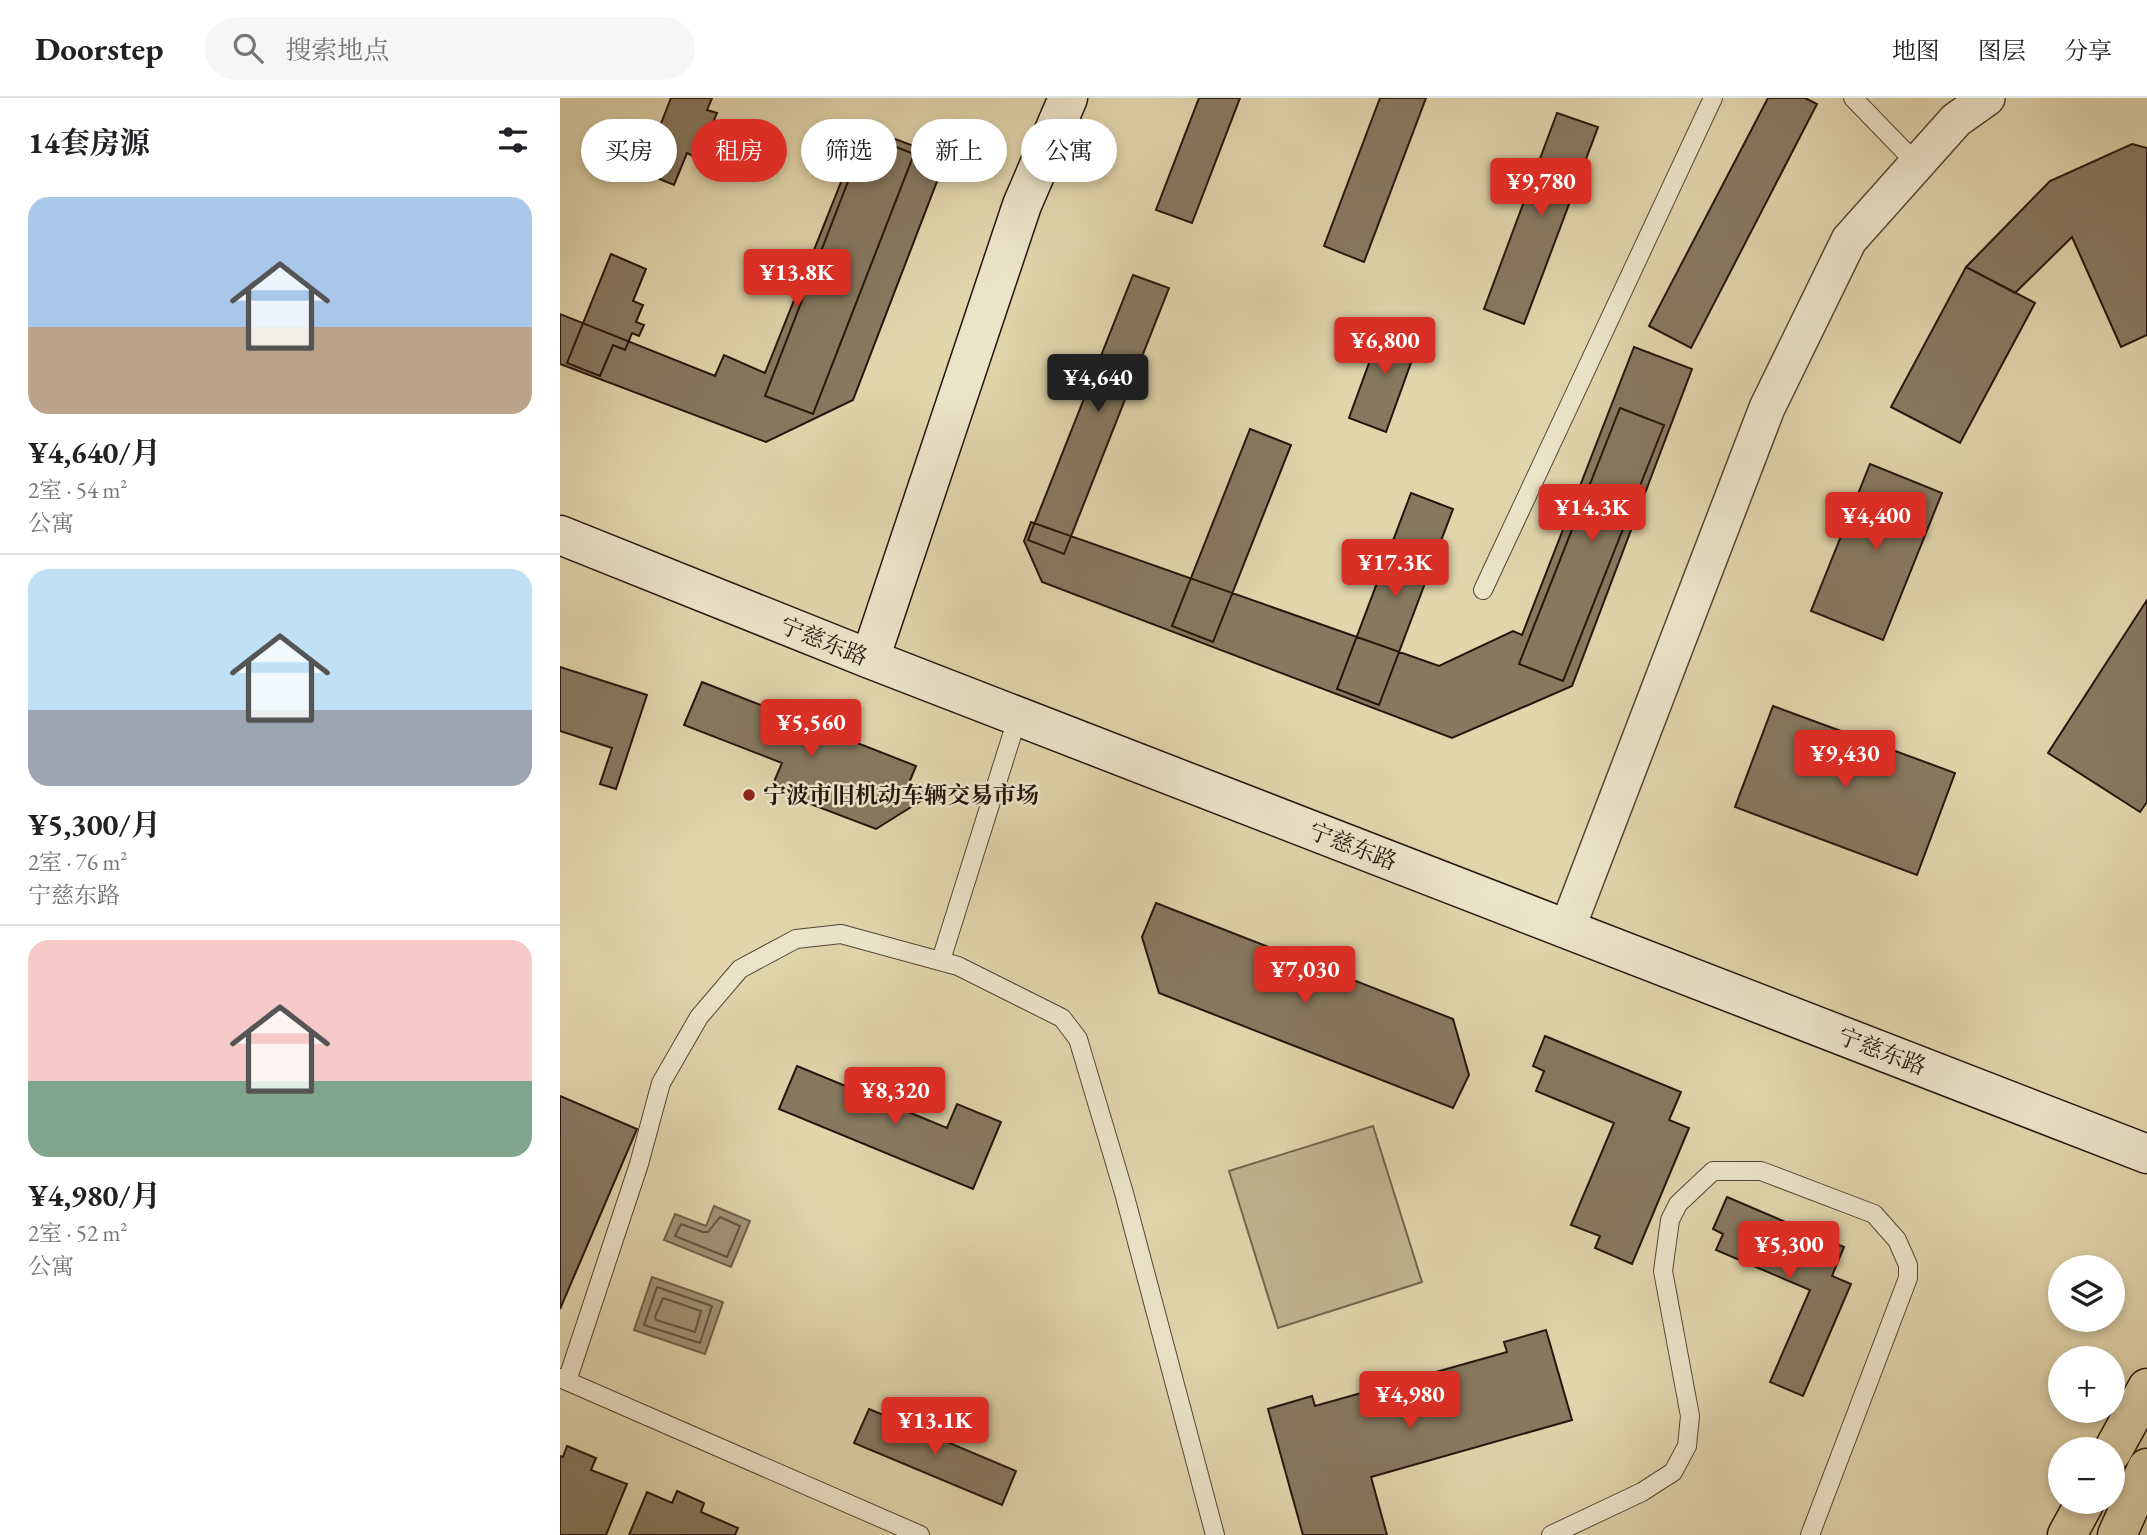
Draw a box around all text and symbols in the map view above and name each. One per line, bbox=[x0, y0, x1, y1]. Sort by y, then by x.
search box bbox=[205, 17, 695, 80]
text: Doorstep bbox=[35, 27, 163, 70]
icon: search bbox=[229, 29, 267, 67]
text: 搜索地点 bbox=[285, 33, 389, 67]
text: 地图 bbox=[1892, 35, 1940, 66]
text: 图层 bbox=[1978, 35, 2026, 66]
text: 分享 bbox=[2064, 35, 2112, 66]
chip: 买房 bbox=[581, 119, 677, 182]
chip: 租房 bbox=[691, 119, 787, 182]
chip: 筛选 bbox=[801, 119, 897, 182]
chip: 新上 bbox=[911, 119, 1007, 182]
chip: 公寓 bbox=[1021, 119, 1117, 182]
icon: filters bbox=[494, 121, 532, 159]
text: 14套房源 bbox=[28, 123, 150, 162]
pin: ¥9,780 bbox=[1484, 158, 1598, 218]
text: ¥9,780 bbox=[1506, 166, 1576, 196]
icon: home bbox=[217, 243, 343, 369]
pin: ¥13.8K bbox=[740, 250, 854, 309]
text: ¥13.8K bbox=[760, 257, 834, 287]
pin: ¥6,800 bbox=[1328, 317, 1442, 377]
text: ¥6,800 bbox=[1350, 325, 1420, 355]
pin: ¥4,640 bbox=[1041, 354, 1155, 414]
text: ¥4,640 bbox=[1063, 362, 1133, 392]
text: ¥4,640/月 bbox=[28, 433, 161, 472]
text: 2室 · 54 m² bbox=[28, 475, 127, 505]
pin: ¥14.3K bbox=[1535, 484, 1649, 544]
text: ¥14.3K bbox=[1555, 492, 1629, 522]
pin: ¥4,400 bbox=[1819, 492, 1933, 552]
text: ¥4,400 bbox=[1841, 500, 1911, 530]
text: 公寓 bbox=[28, 508, 74, 538]
pin: ¥17.3K bbox=[1338, 540, 1452, 599]
text: ¥17.3K bbox=[1358, 547, 1432, 577]
street label: 宁慈东路 bbox=[776, 610, 872, 672]
icon: home bbox=[217, 615, 343, 741]
pin: ¥5,560 bbox=[754, 700, 868, 759]
text: ¥5,560 bbox=[776, 707, 846, 737]
pin: ¥9,430 bbox=[1788, 730, 1902, 790]
text: ¥9,430 bbox=[1810, 738, 1880, 768]
place label: 宁波市旧机动车辆交易市场 bbox=[763, 780, 1039, 810]
marker: 宁波市旧机动车辆交易市场 bbox=[741, 787, 757, 803]
text: ¥5,300/月 bbox=[28, 805, 161, 844]
street label: 宁慈东路 bbox=[1305, 816, 1401, 876]
text: 2室 · 76 m² bbox=[28, 847, 127, 877]
text: 宁慈东路 bbox=[28, 880, 120, 910]
pin: ¥7,030 bbox=[1248, 946, 1362, 1006]
text: ¥7,030 bbox=[1270, 954, 1340, 984]
icon: home bbox=[217, 986, 343, 1112]
street label: 宁慈东路 bbox=[1834, 1021, 1930, 1081]
pin: ¥8,320 bbox=[838, 1068, 952, 1127]
text: ¥8,320 bbox=[860, 1075, 930, 1105]
text: ¥4,980/月 bbox=[28, 1176, 161, 1215]
text: 2室 · 52 m² bbox=[28, 1218, 127, 1248]
pin: ¥5,300 bbox=[1732, 1222, 1846, 1281]
text: ¥5,300 bbox=[1754, 1229, 1824, 1259]
text: 公寓 bbox=[28, 1251, 74, 1281]
map controls bbox=[2048, 1255, 2125, 1514]
button: layers bbox=[2048, 1255, 2125, 1332]
button: + bbox=[2048, 1346, 2125, 1423]
pin: ¥4,980 bbox=[1353, 1372, 1467, 1431]
text: ¥4,980 bbox=[1375, 1379, 1445, 1409]
pin: ¥13.1K bbox=[878, 1398, 992, 1457]
text: ¥13.1K bbox=[898, 1405, 972, 1435]
button: − bbox=[2048, 1437, 2125, 1514]

